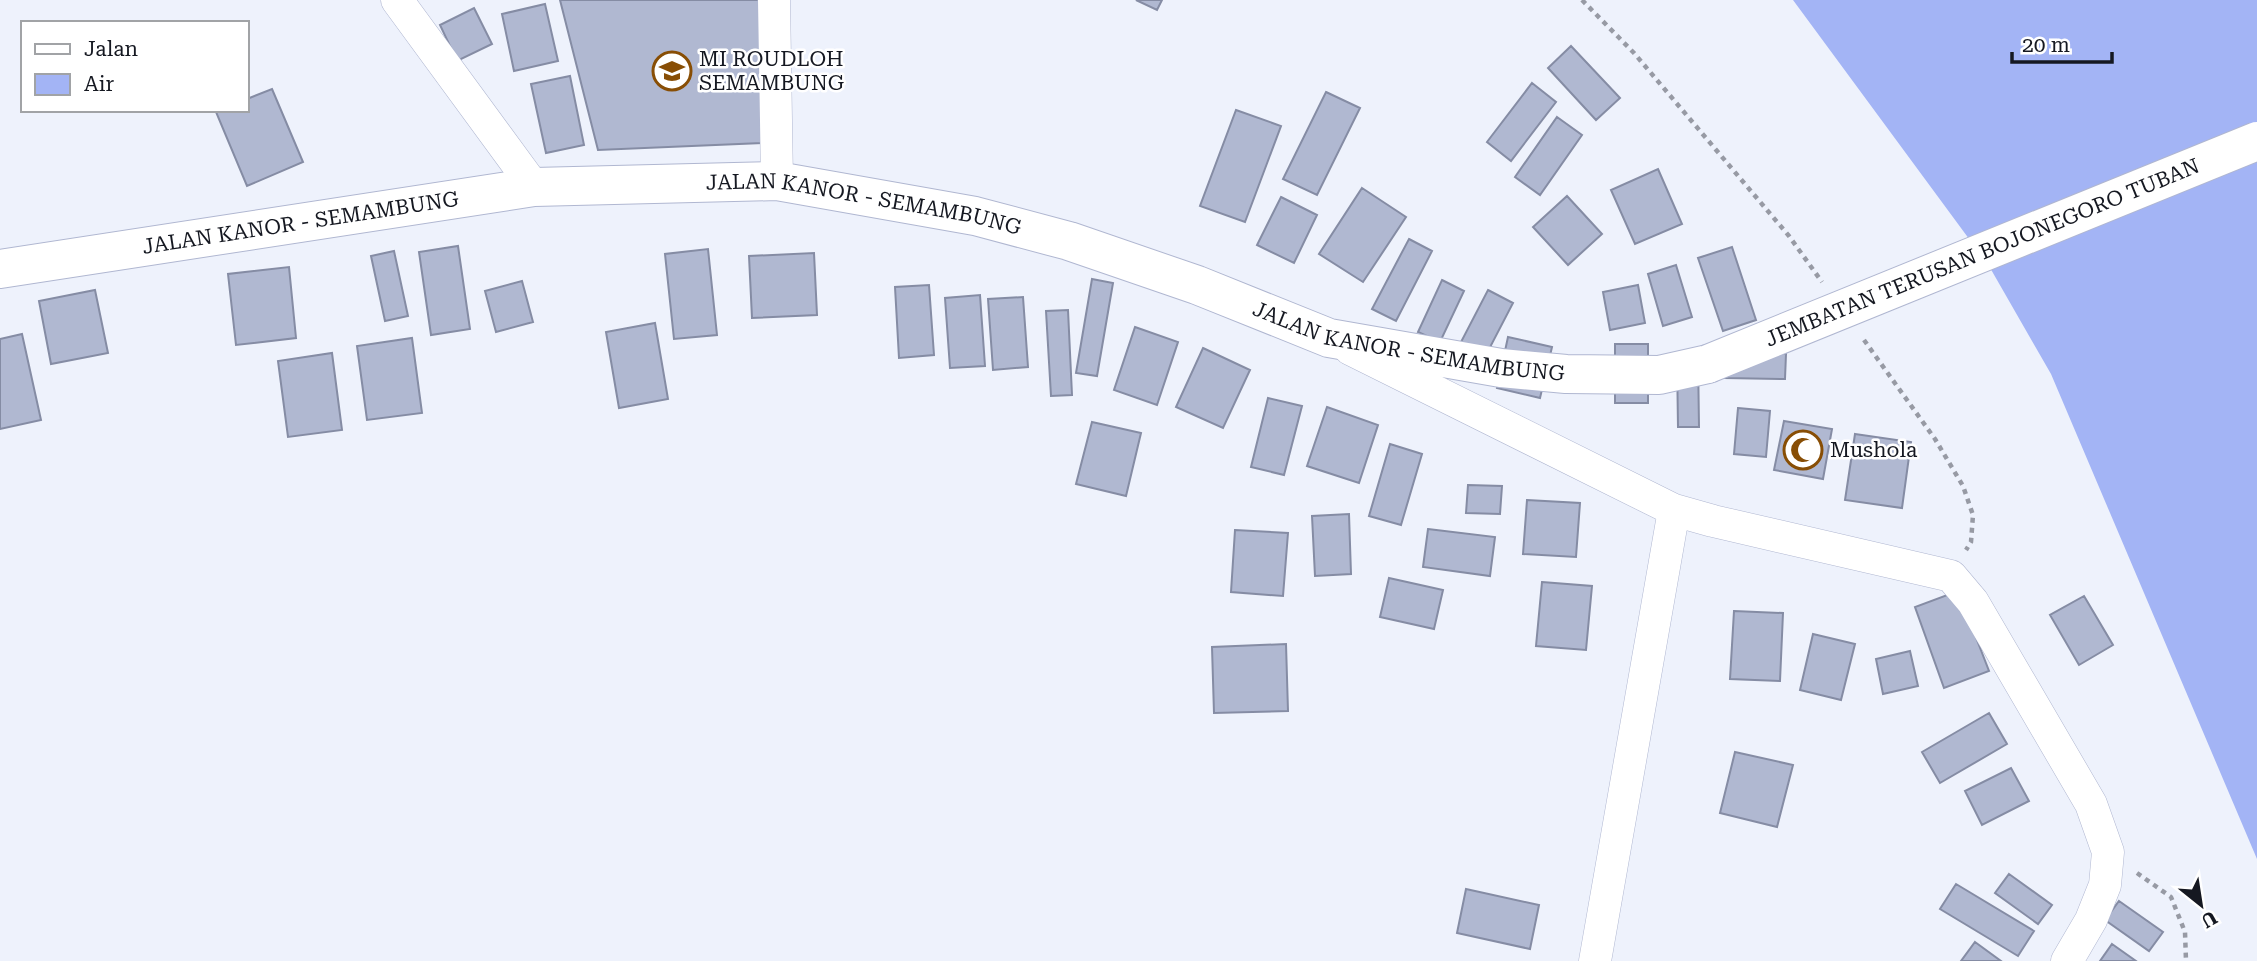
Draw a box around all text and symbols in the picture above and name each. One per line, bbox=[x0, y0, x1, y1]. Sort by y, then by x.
legend bbox=[21, 21, 248, 112]
scale bar bbox=[2012, 21, 2112, 65]
text: 20 m bbox=[2022, 33, 2070, 57]
text: Jalan bbox=[84, 37, 139, 61]
place label: MI ROUDLOH SEMAMBUNG bbox=[699, 47, 844, 95]
school or university icon: MI ROUDLOH SEMAMBUNG bbox=[651, 50, 693, 92]
text: Air bbox=[84, 72, 114, 96]
street label: JEMBATAN TERUSAN BOJONEGORO TUBAN bbox=[1762, 154, 2203, 352]
street label: JALAN KANOR - SEMAMBUNG bbox=[706, 169, 1024, 240]
street label: JALAN KANOR - SEMAMBUNG bbox=[141, 187, 460, 259]
street label: JALAN KANOR - SEMAMBUNG bbox=[1249, 297, 1566, 386]
mosque icon: Mushola bbox=[1782, 429, 1824, 471]
place label: Mushola bbox=[1830, 438, 1918, 462]
north arrow bbox=[2166, 870, 2236, 940]
text: U bbox=[2197, 906, 2221, 933]

